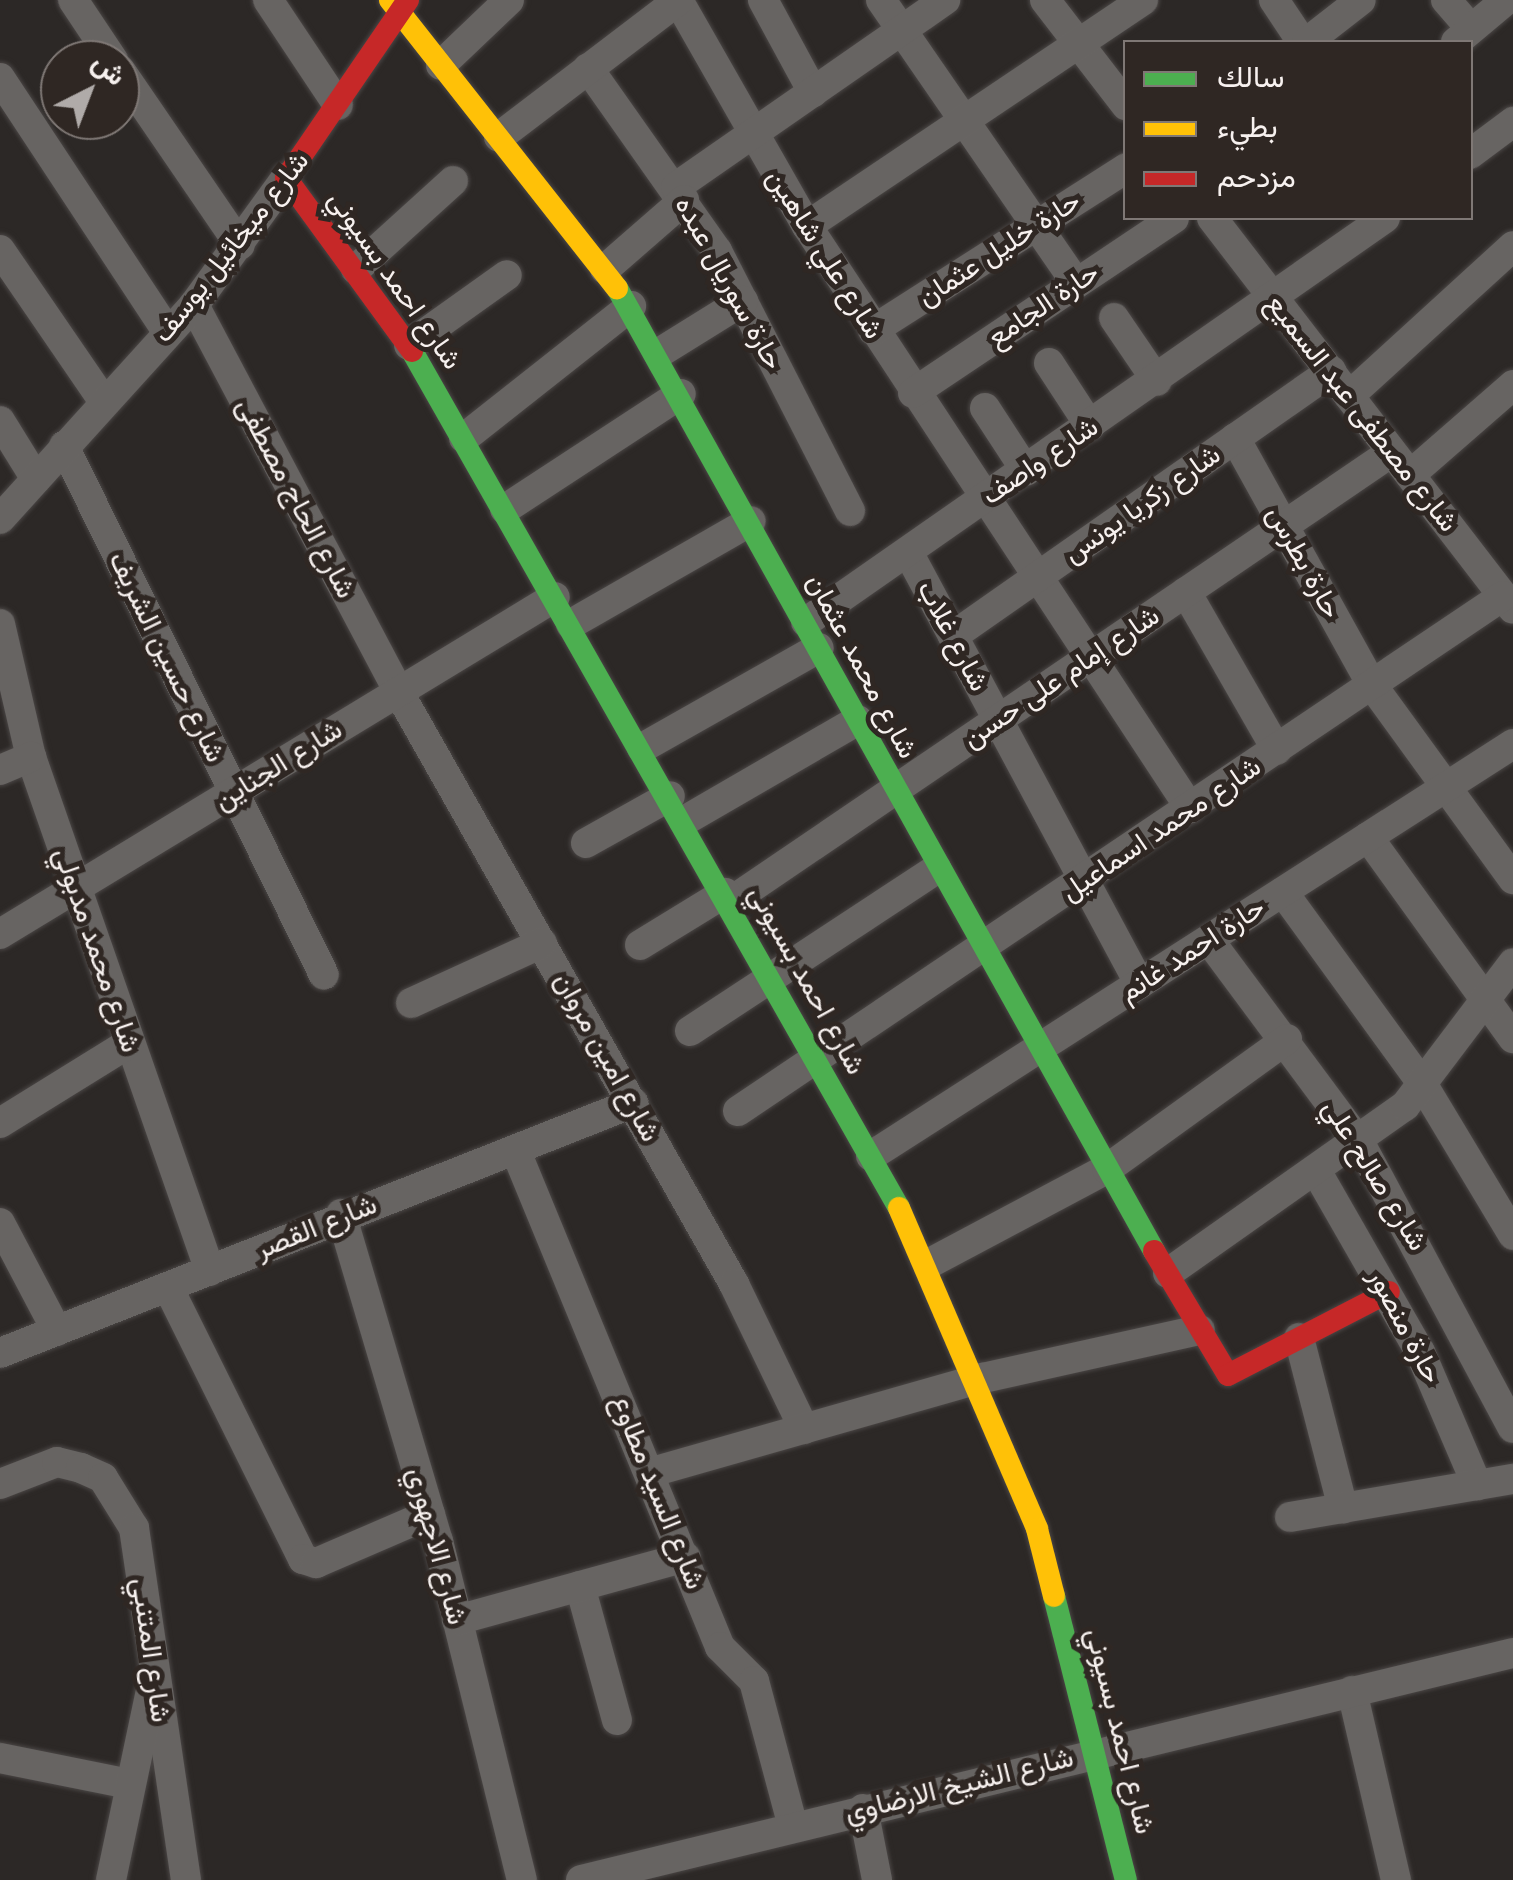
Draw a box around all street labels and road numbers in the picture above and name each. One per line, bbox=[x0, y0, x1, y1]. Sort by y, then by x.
street label: شارع ميخائيل يوسف bbox=[146, 145, 316, 349]
street label: شارع علي شاهين bbox=[759, 163, 891, 345]
street label: شارع احمد بسيوني bbox=[321, 184, 469, 376]
street label: حارة خليل عثمان bbox=[911, 184, 1087, 314]
street label: حارة سوريال عبده bbox=[668, 190, 790, 376]
street label: حارة الجامع bbox=[981, 255, 1105, 355]
street label: شارع مصطفى عبد السميع bbox=[1259, 287, 1465, 539]
street label: شارع الحاج مصطفى bbox=[229, 392, 363, 604]
street label: شارع واصف bbox=[976, 410, 1104, 512]
street label: شارع زكريا يونس bbox=[1057, 437, 1227, 571]
street label: حارة بطرس bbox=[1259, 500, 1349, 624]
street label: شارع حسين الشريف bbox=[102, 546, 232, 768]
street label: شارع محمد عثمان bbox=[799, 568, 925, 764]
street label: شارع غلاب bbox=[910, 575, 996, 697]
street label: شارع إمام على حسن bbox=[956, 599, 1166, 755]
street label: شارع الجناين bbox=[208, 712, 348, 818]
street label: شارع محمد اسماعيل bbox=[1055, 750, 1267, 908]
street label: شارع محمد مدبولي bbox=[46, 843, 148, 1057]
street label: شارع احمد بسيوني bbox=[741, 880, 873, 1080]
street label: حارة احمد غانم bbox=[1113, 891, 1271, 1009]
street label: شارع امين مروان bbox=[547, 966, 667, 1148]
street label: شارع صالح علي bbox=[1315, 1093, 1435, 1257]
street label: شارع القصر bbox=[250, 1187, 382, 1267]
street label: حارة منصور bbox=[1361, 1263, 1449, 1389]
street label: شارع السيد مطاوع bbox=[604, 1390, 712, 1594]
street label: شارع الاجهوري bbox=[400, 1464, 474, 1628]
street label: شارع المتنبي bbox=[124, 1576, 178, 1724]
street label: شارع احمد بسيوني bbox=[1078, 1625, 1162, 1837]
street label: شارع الشيخ الارضاوي bbox=[841, 1740, 1077, 1830]

